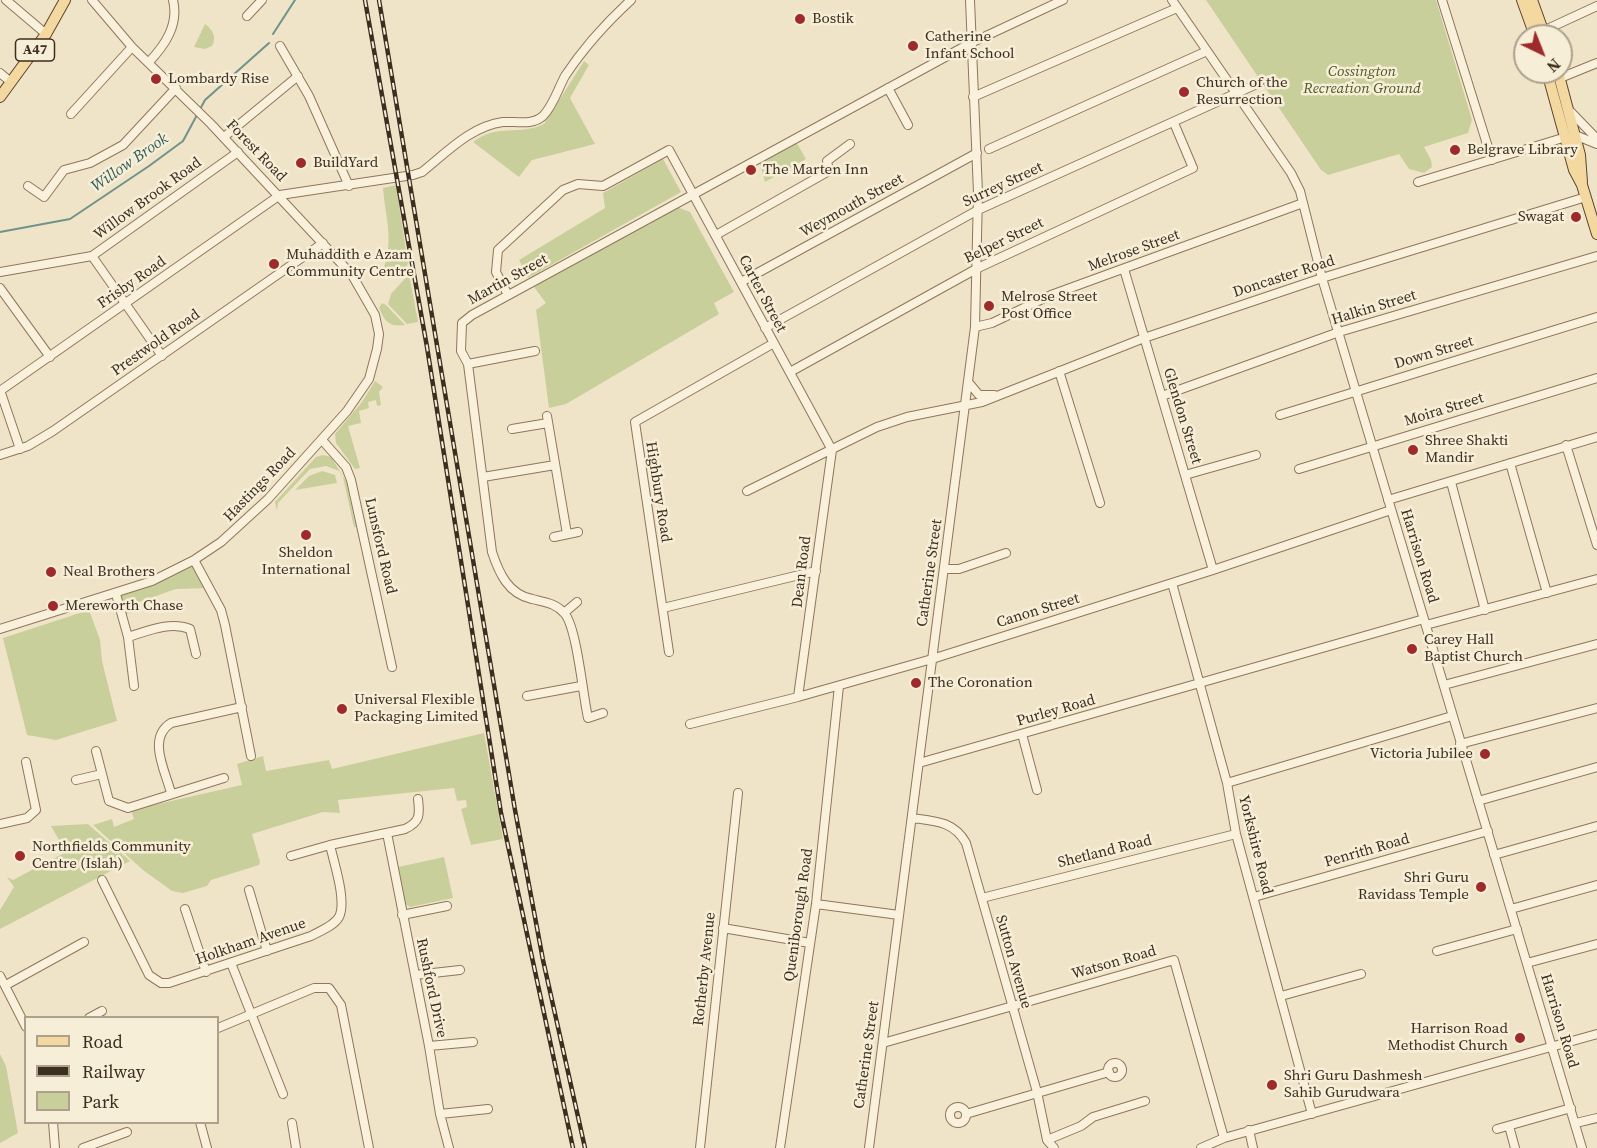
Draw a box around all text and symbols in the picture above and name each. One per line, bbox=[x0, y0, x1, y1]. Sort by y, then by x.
place label: Bostik bbox=[812, 10, 854, 28]
marker: Bostik bbox=[793, 12, 807, 26]
north arrow bbox=[1513, 24, 1573, 84]
place label: Catherine Infant School bbox=[925, 28, 1015, 63]
road number: A47 bbox=[15, 39, 54, 61]
marker: Catherine Infant School bbox=[906, 39, 920, 53]
text: N bbox=[1542, 54, 1566, 78]
park label: Cossington Recreation Ground bbox=[1303, 63, 1421, 98]
place label: Lombardy Rise bbox=[168, 70, 269, 88]
marker: Lombardy Rise bbox=[149, 72, 163, 86]
place label: Church of the Resurrection bbox=[1196, 74, 1288, 109]
marker: Church of the Resurrection bbox=[1177, 85, 1191, 99]
street label: Forest Road bbox=[222, 116, 290, 186]
water label: Willow Brook bbox=[88, 129, 172, 197]
place label: Belgrave Library bbox=[1467, 141, 1578, 159]
marker: Belgrave Library bbox=[1448, 143, 1462, 157]
street label: Willow Brook Road bbox=[91, 154, 205, 244]
place label: BuildYard bbox=[313, 154, 378, 172]
marker: BuildYard bbox=[294, 156, 308, 170]
street label: Surrey Street bbox=[960, 159, 1046, 211]
place label: The Marten Inn bbox=[763, 161, 868, 179]
marker: The Marten Inn bbox=[744, 163, 758, 177]
street label: Weymouth Street bbox=[797, 170, 907, 242]
place label: Swagat bbox=[1518, 208, 1564, 226]
marker: Swagat bbox=[1569, 210, 1583, 224]
street label: Belper Street bbox=[961, 214, 1047, 268]
street label: Melrose Street bbox=[1086, 226, 1182, 276]
place label: Muhaddith e Azam Community Centre bbox=[286, 246, 414, 281]
street label: Martin Street bbox=[465, 251, 551, 309]
street label: Carter Street bbox=[734, 252, 790, 336]
street label: Doncaster Road bbox=[1231, 252, 1337, 302]
street label: Frisby Road bbox=[94, 253, 170, 313]
marker: Muhaddith e Azam Community Centre bbox=[267, 257, 281, 271]
street label: Halkin Street bbox=[1329, 287, 1419, 329]
place label: Melrose Street Post Office bbox=[1001, 288, 1097, 323]
marker: Melrose Street Post Office bbox=[982, 299, 996, 313]
street label: Prestwold Road bbox=[108, 306, 204, 380]
street label: Down Street bbox=[1392, 332, 1476, 374]
street label: Glendon Street bbox=[1159, 366, 1205, 466]
street label: Moira Street bbox=[1402, 389, 1486, 431]
place label: Shree Shakti Mandir bbox=[1425, 432, 1508, 467]
street label: Highbury Road bbox=[641, 440, 675, 544]
marker: Shree Shakti Mandir bbox=[1406, 443, 1420, 457]
street label: Hastings Road bbox=[220, 444, 300, 526]
street label: Lunsford Road bbox=[360, 496, 400, 596]
street label: Harrison Road bbox=[1396, 507, 1442, 605]
street label: Catherine Street bbox=[914, 518, 946, 628]
marker: Sheldon International bbox=[299, 528, 313, 542]
street label: Dean Road bbox=[789, 535, 815, 609]
place label: Sheldon International bbox=[262, 544, 350, 579]
place label: Neal Brothers bbox=[63, 563, 155, 581]
marker: Neal Brothers bbox=[44, 565, 58, 579]
street label: Canon Street bbox=[994, 590, 1082, 632]
place label: Mereworth Chase bbox=[65, 597, 183, 615]
marker: Mereworth Chase bbox=[46, 599, 60, 613]
place label: Carey Hall Baptist Church bbox=[1424, 631, 1523, 666]
marker: Carey Hall Baptist Church bbox=[1405, 642, 1419, 656]
place label: The Coronation bbox=[928, 674, 1033, 692]
marker: The Coronation bbox=[909, 676, 923, 690]
place label: Universal Flexible Packaging Limited bbox=[354, 691, 478, 726]
street label: Purley Road bbox=[1015, 691, 1097, 731]
marker: Universal Flexible Packaging Limited bbox=[335, 702, 349, 716]
place label: Victoria Jubilee bbox=[1370, 745, 1473, 763]
marker: Victoria Jubilee bbox=[1478, 747, 1492, 761]
street label: Yorkshire Road bbox=[1234, 793, 1276, 897]
street label: Penrith Road bbox=[1322, 830, 1412, 872]
street label: Shetland Road bbox=[1056, 832, 1154, 872]
place label: Northfields Community Centre (Islah) bbox=[32, 838, 191, 873]
street label: Queniborough Road bbox=[781, 847, 817, 983]
marker: Northfields Community Centre (Islah) bbox=[13, 849, 27, 863]
place label: Shri Guru Ravidass Temple bbox=[1358, 869, 1469, 904]
marker: Shri Guru Ravidass Temple bbox=[1474, 880, 1488, 894]
street label: Rotherby Avenue bbox=[690, 911, 720, 1027]
street label: Sutton Avenue bbox=[991, 913, 1035, 1011]
street label: Holkham Avenue bbox=[194, 915, 308, 969]
street label: Rushford Drive bbox=[412, 937, 450, 1039]
street label: Watson Road bbox=[1070, 942, 1158, 984]
street label: Harrison Road bbox=[1536, 972, 1582, 1070]
street label: Catherine Street bbox=[851, 1000, 883, 1110]
legend bbox=[24, 1016, 219, 1124]
place label: Harrison Road Methodist Church bbox=[1388, 1020, 1508, 1055]
text: Road bbox=[82, 1029, 123, 1054]
marker: Harrison Road Methodist Church bbox=[1513, 1031, 1527, 1045]
text: Railway bbox=[82, 1059, 145, 1084]
place label: Shri Guru Dashmesh Sahib Gurudwara bbox=[1284, 1067, 1423, 1102]
marker: Shri Guru Dashmesh Sahib Gurudwara bbox=[1265, 1078, 1279, 1092]
text: Park bbox=[82, 1089, 119, 1114]

